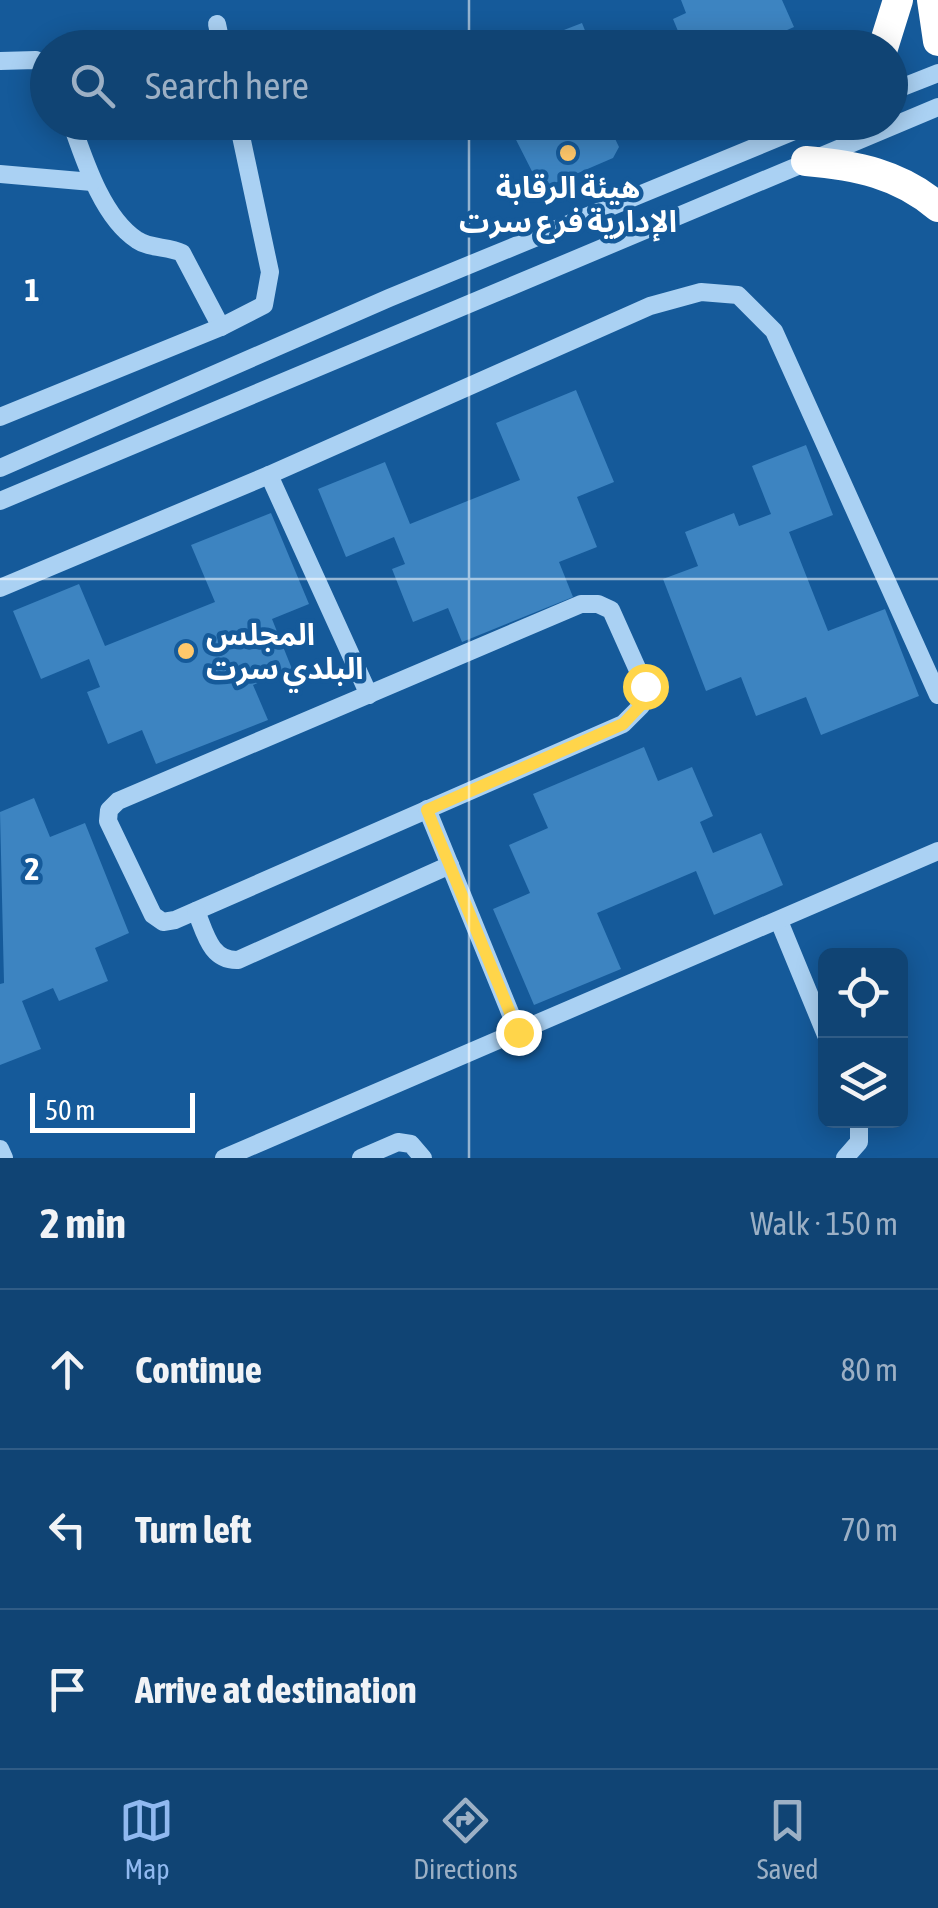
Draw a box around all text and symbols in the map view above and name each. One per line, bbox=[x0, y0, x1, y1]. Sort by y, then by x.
search box bbox=[30, 30, 908, 140]
icon: search bbox=[65, 58, 120, 113]
text: Search here bbox=[145, 64, 309, 107]
marker: هيئة الرقابة الإدارية فرع سرت bbox=[557, 142, 579, 164]
place label: هيئة الرقابة الإدارية فرع سرت bbox=[459, 170, 677, 244]
text: 1 bbox=[24, 271, 40, 308]
place label: المجلس البلدي سرت bbox=[206, 617, 364, 693]
marker: المجلس البلدي سرت bbox=[175, 640, 197, 662]
route start bbox=[623, 664, 669, 710]
text: 2 bbox=[24, 850, 40, 887]
map controls bbox=[818, 948, 908, 1128]
button: locate bbox=[818, 948, 908, 1038]
route end bbox=[496, 1010, 542, 1056]
button: layers bbox=[818, 1038, 908, 1128]
scale bar bbox=[30, 1088, 195, 1132]
text: 50 m bbox=[45, 1094, 95, 1126]
text: 2 min bbox=[40, 1199, 126, 1247]
text: Walk · 150 m bbox=[750, 1205, 898, 1242]
icon: ahead bbox=[40, 1342, 95, 1397]
text: Continue bbox=[135, 1348, 262, 1391]
text: 80 m bbox=[840, 1351, 898, 1388]
icon: left bbox=[40, 1502, 95, 1557]
text: Turn left bbox=[135, 1508, 251, 1551]
text: 70 m bbox=[840, 1511, 898, 1548]
icon: arrive bbox=[40, 1662, 95, 1717]
text: Arrive at destination bbox=[135, 1668, 417, 1711]
tab: Map bbox=[119, 1793, 174, 1885]
tab: Directions bbox=[413, 1793, 518, 1885]
tab: Saved bbox=[757, 1793, 819, 1885]

